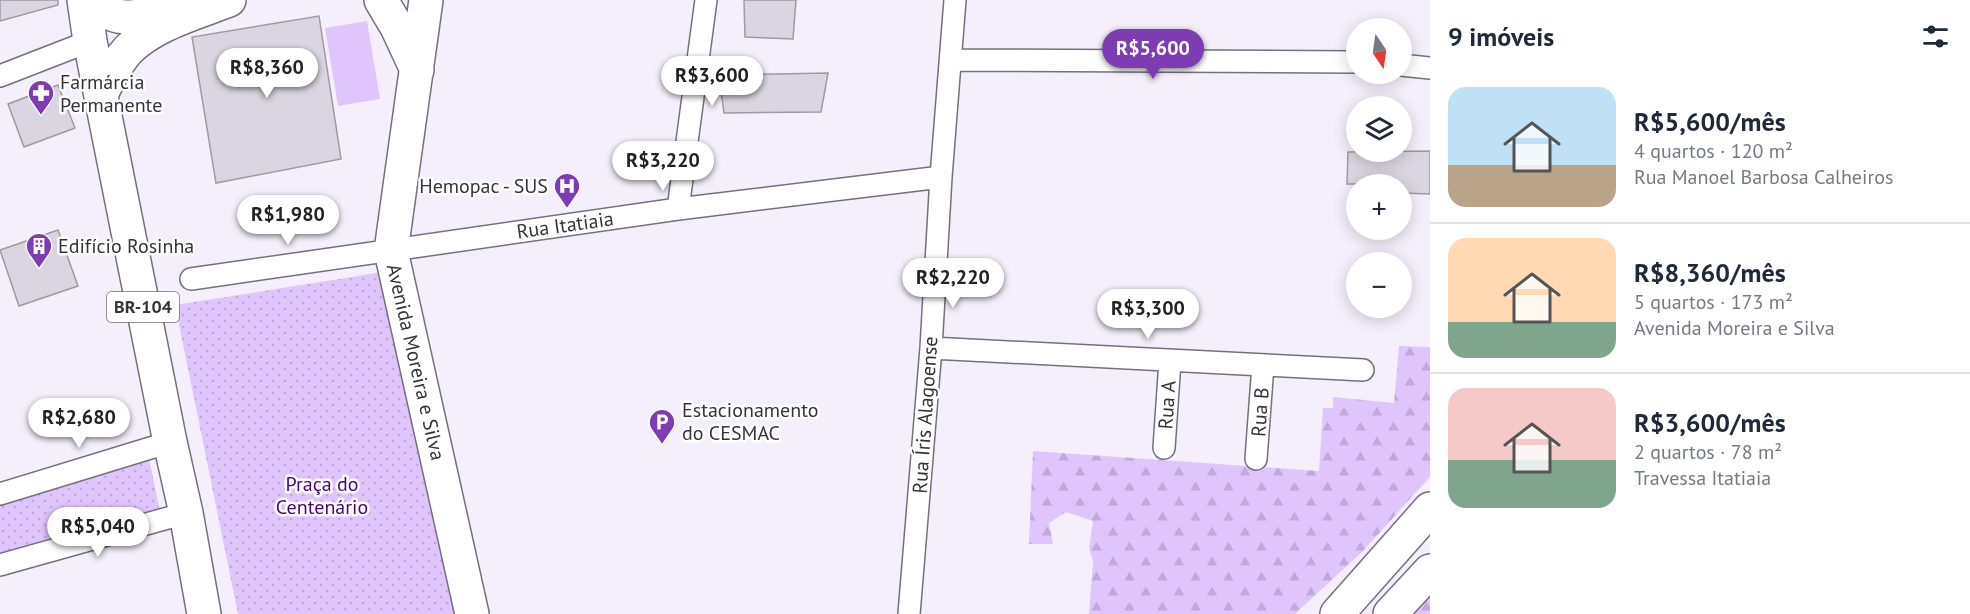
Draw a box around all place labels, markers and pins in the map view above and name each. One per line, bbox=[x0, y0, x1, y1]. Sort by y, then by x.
pin: R$5,600 bbox=[1098, 29, 1208, 80]
pin: R$8,360 bbox=[212, 48, 322, 99]
pin: R$3,600 bbox=[657, 56, 767, 107]
place label: Farmárcia Permanente bbox=[60, 69, 162, 118]
pharmacy icon: Farmárcia Permanente bbox=[26, 78, 56, 116]
pin: R$3,220 bbox=[608, 141, 718, 192]
hospital icon: Hemopac - SUS bbox=[552, 171, 582, 209]
place label: Hemopac - SUS bbox=[419, 173, 548, 199]
pin: R$1,980 bbox=[233, 195, 343, 246]
building icon: Edifício Rosinha bbox=[24, 231, 54, 269]
place label: Edifício Rosinha bbox=[58, 233, 194, 259]
pin: R$2,220 bbox=[898, 258, 1008, 309]
pin: R$3,300 bbox=[1093, 289, 1203, 340]
place label: Estacionamento do CESMAC bbox=[682, 397, 818, 446]
pin: R$2,680 bbox=[24, 398, 134, 449]
parking icon: Estacionamento do CESMAC bbox=[647, 407, 677, 445]
pin: R$5,040 bbox=[43, 507, 153, 558]

